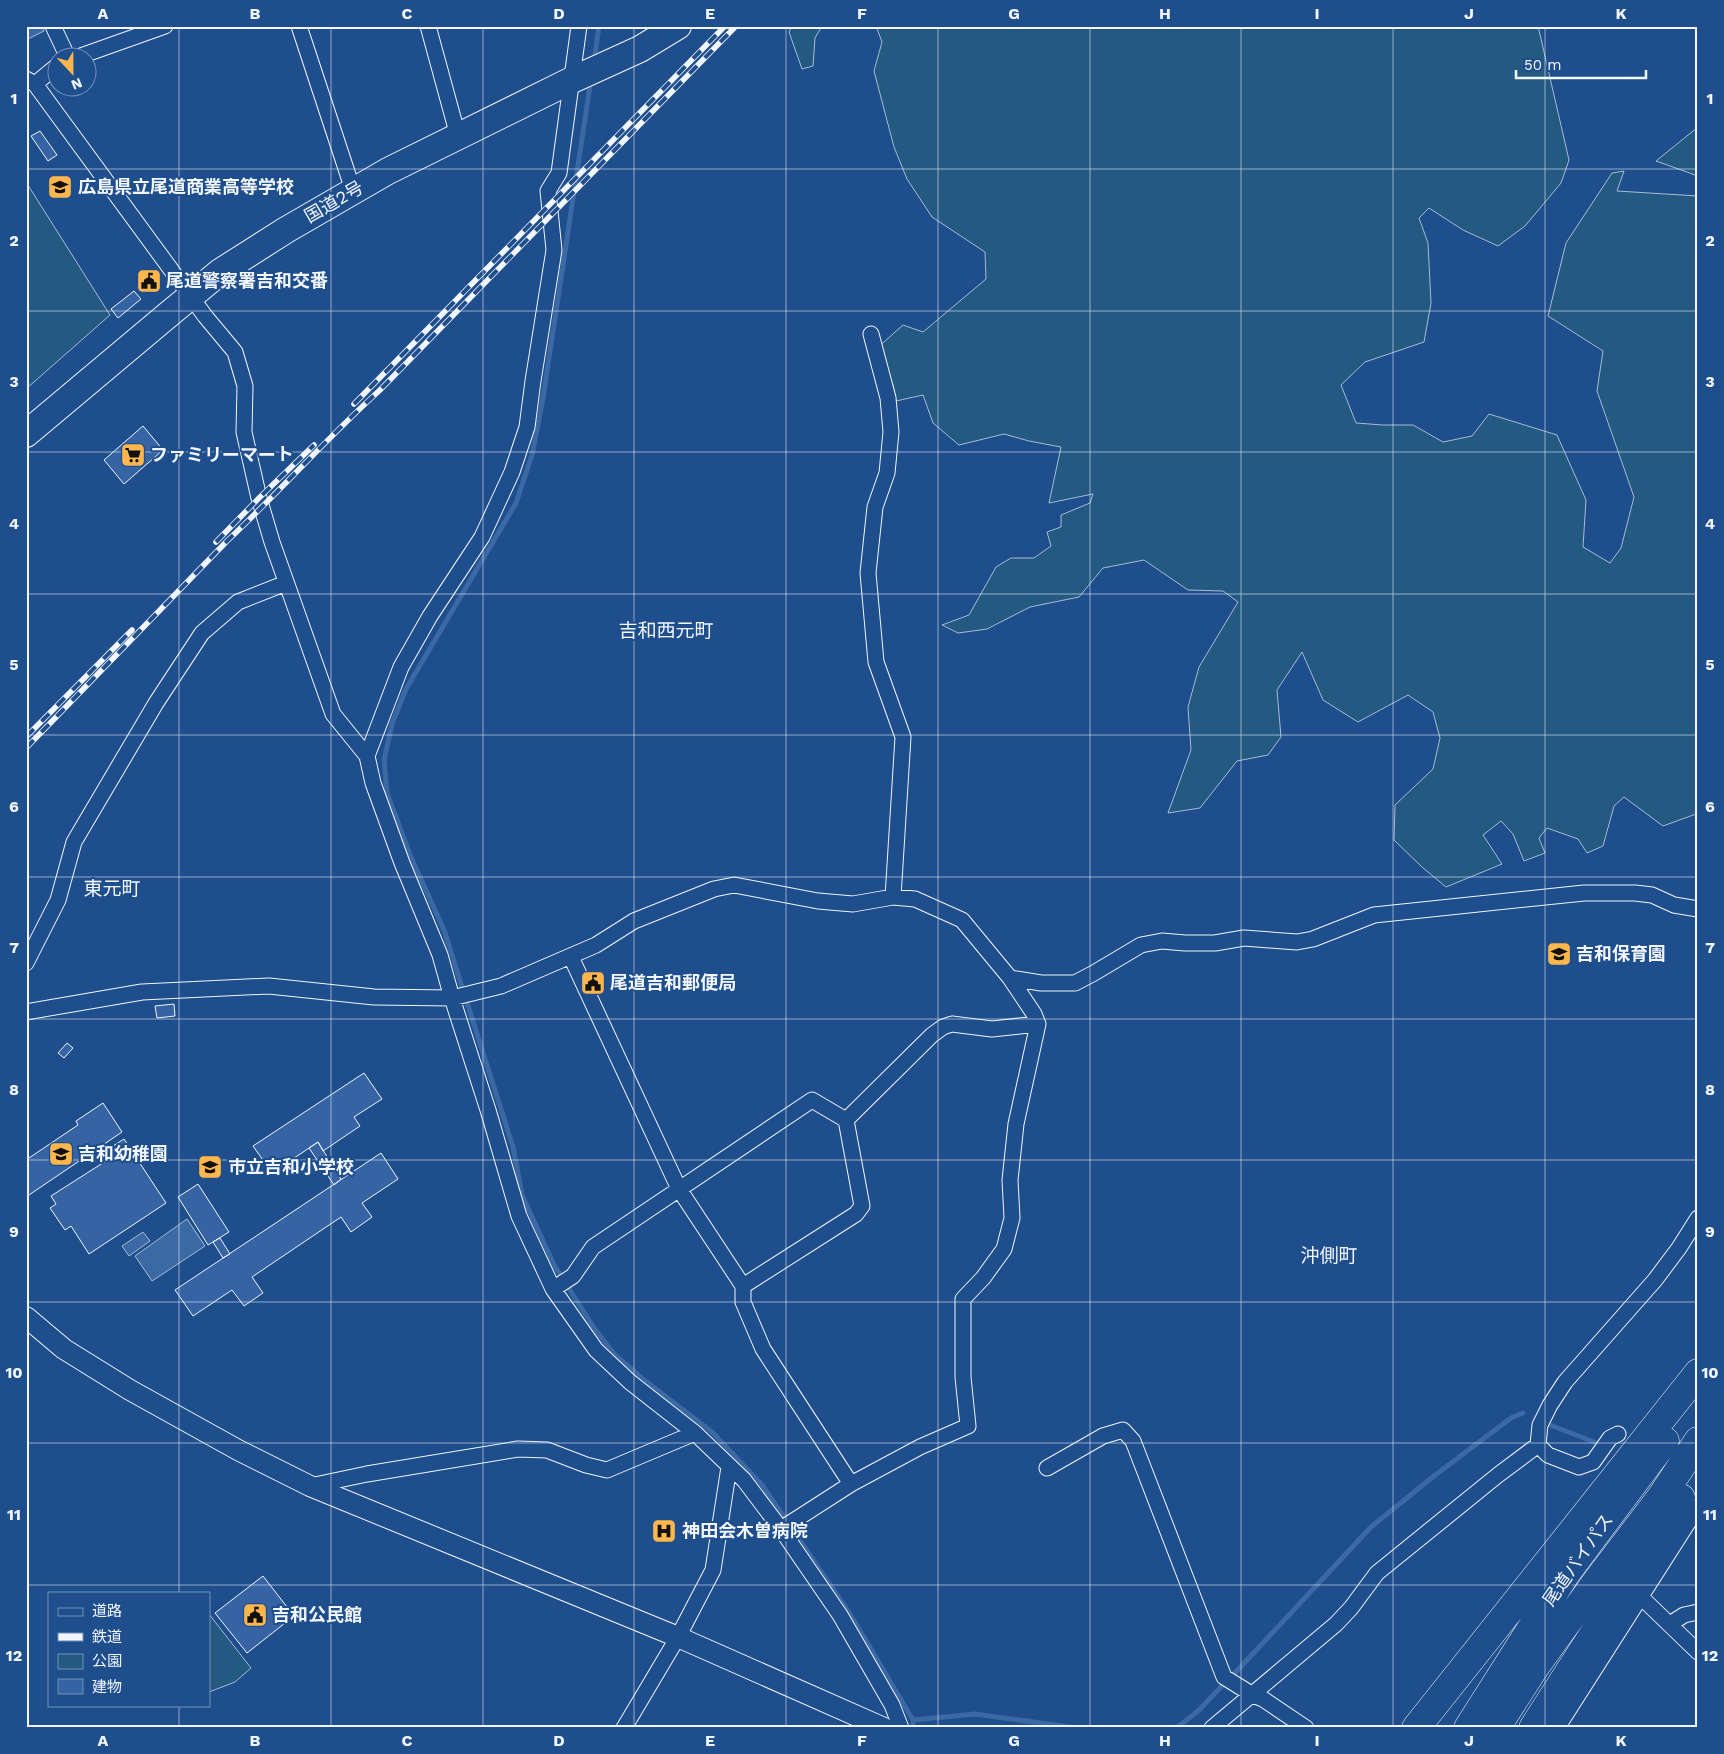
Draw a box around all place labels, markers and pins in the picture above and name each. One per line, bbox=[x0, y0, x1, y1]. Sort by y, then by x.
school or university icon: 広島県立尾道商業高等学校 bbox=[47, 174, 73, 200]
place label: 広島県立尾道商業高等学校 bbox=[78, 176, 294, 197]
public building icon: 尾道警察署吉和交番 bbox=[136, 268, 162, 294]
place label: 尾道警察署吉和交番 bbox=[166, 270, 328, 291]
supermarket icon: ファミリーマート bbox=[120, 442, 146, 468]
place label: ファミリーマート bbox=[150, 444, 294, 465]
school or university icon: 吉和保育園 bbox=[1546, 941, 1572, 967]
place label: 吉和保育園 bbox=[1576, 943, 1666, 964]
public building icon: 尾道吉和郵便局 bbox=[580, 970, 606, 996]
place label: 尾道吉和郵便局 bbox=[610, 972, 736, 993]
school or university icon: 吉和幼稚園 bbox=[48, 1141, 74, 1167]
place label: 吉和幼稚園 bbox=[78, 1143, 168, 1164]
school or university icon: 市立吉和小学校 bbox=[197, 1154, 223, 1180]
place label: 市立吉和小学校 bbox=[228, 1156, 354, 1177]
hospital icon: 神田会木曽病院 bbox=[651, 1518, 677, 1544]
place label: 神田会木曽病院 bbox=[682, 1520, 808, 1541]
public building icon: 吉和公民館 bbox=[242, 1602, 268, 1628]
place label: 吉和公民館 bbox=[272, 1604, 362, 1625]

